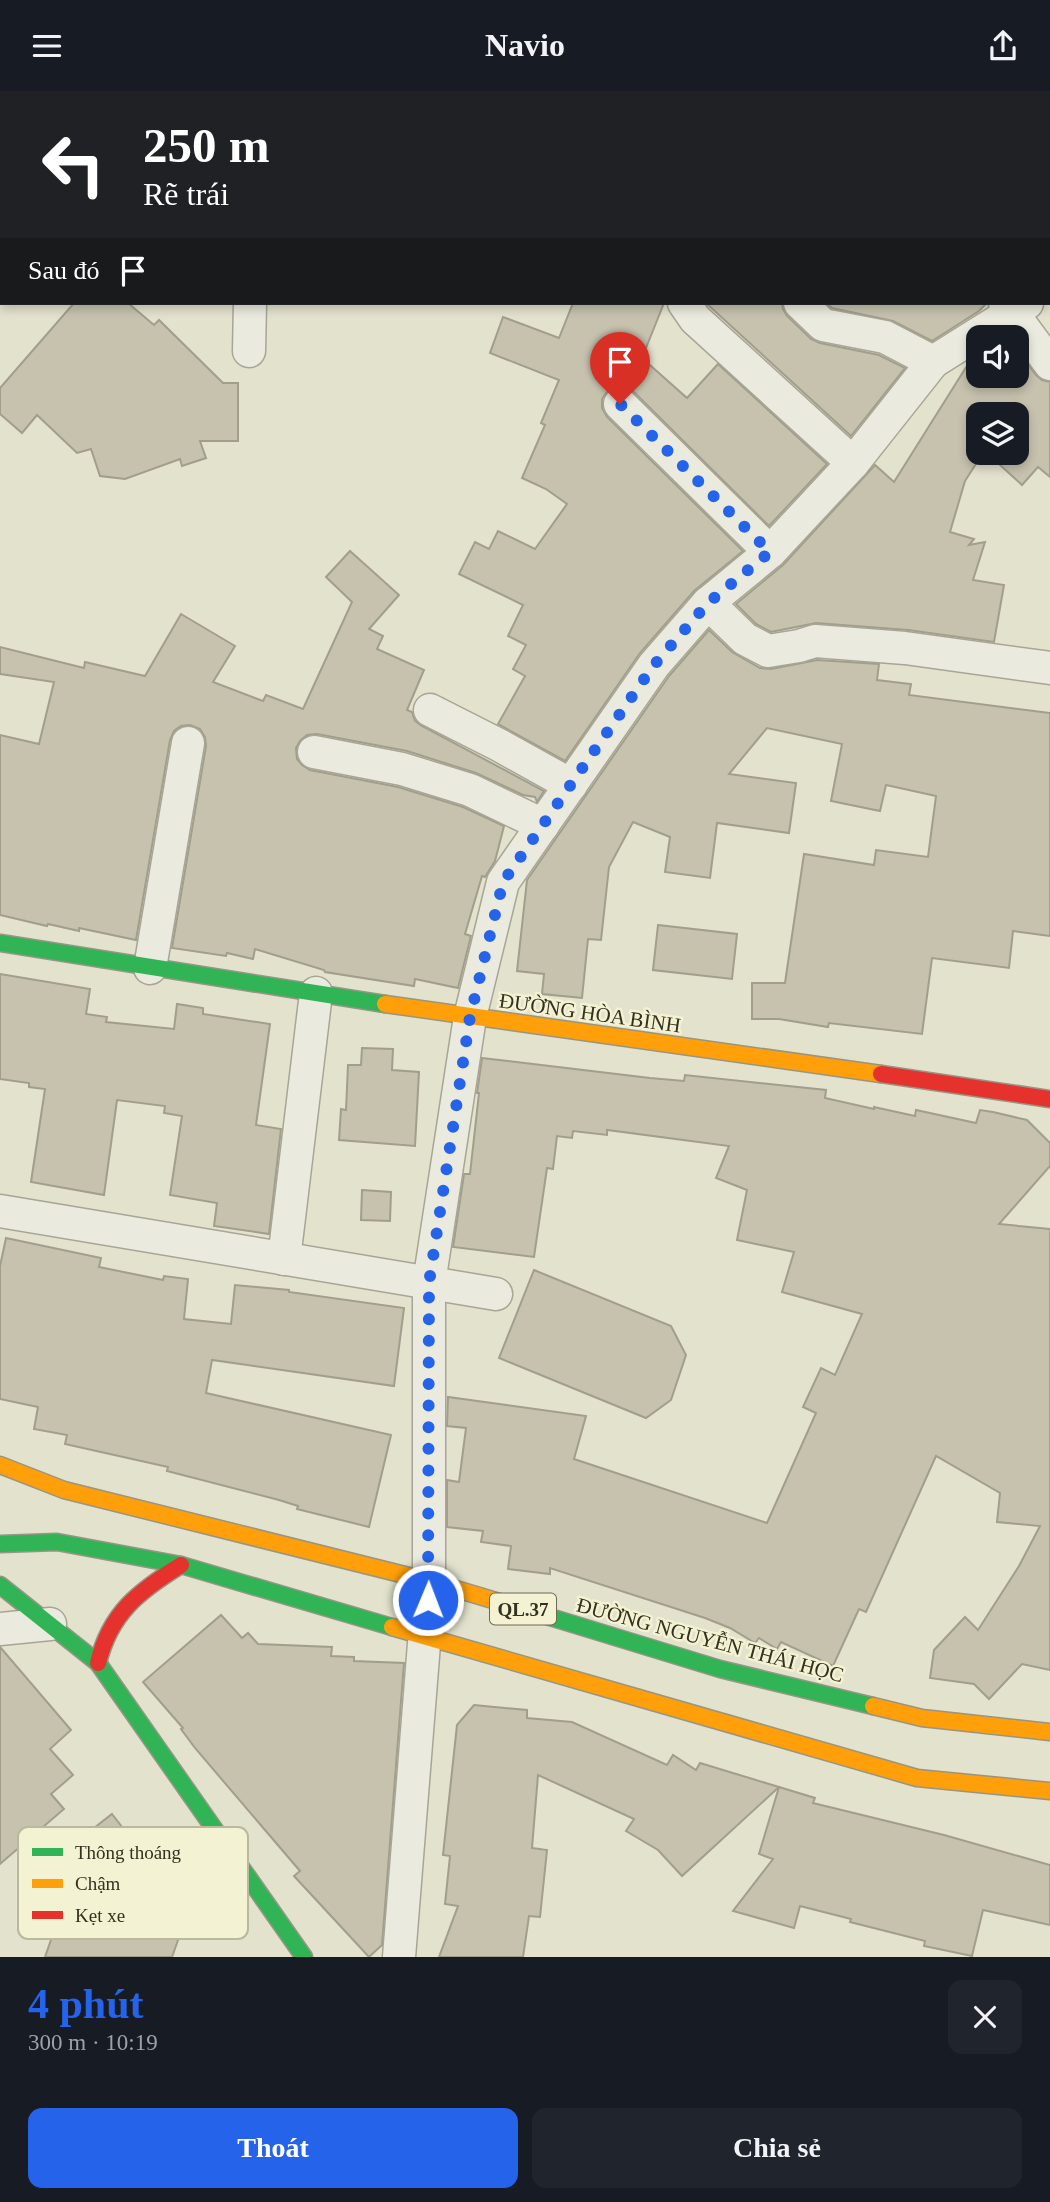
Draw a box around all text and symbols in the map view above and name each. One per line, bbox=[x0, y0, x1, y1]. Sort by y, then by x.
icon: menu bbox=[28, 27, 66, 65]
text: Navio bbox=[485, 27, 565, 63]
icon: share bbox=[984, 27, 1022, 65]
text: 250 m bbox=[143, 118, 270, 173]
icon: left bbox=[28, 119, 119, 210]
text: Rẽ trái bbox=[143, 176, 229, 212]
icon: arrive bbox=[114, 252, 152, 290]
text: Sau đó bbox=[28, 256, 100, 285]
map controls bbox=[966, 325, 1029, 465]
button: sound bbox=[966, 325, 1029, 388]
pin bbox=[590, 332, 650, 404]
icon: arrive bbox=[601, 343, 639, 381]
button: layers bbox=[966, 402, 1029, 465]
street label: ĐƯỜNG HÒA BÌNH bbox=[498, 988, 682, 1038]
position arrow bbox=[391, 1563, 465, 1637]
road number: QL.37 bbox=[490, 1593, 556, 1625]
street label: ĐƯỜNG NGUYỄN THÁI HỌC bbox=[574, 1593, 846, 1687]
legend bbox=[18, 1827, 248, 1939]
text: Thông thoáng bbox=[75, 1842, 182, 1863]
text: Chậm bbox=[75, 1873, 121, 1894]
text: Kẹt xe bbox=[75, 1905, 125, 1926]
button: close bbox=[948, 1980, 1022, 2054]
text: 4 phút bbox=[28, 1981, 144, 2027]
text: 300 m · 10:19 bbox=[28, 2030, 158, 2055]
button: Thoát bbox=[28, 2108, 518, 2188]
button: Chia sẻ bbox=[532, 2108, 1022, 2188]

